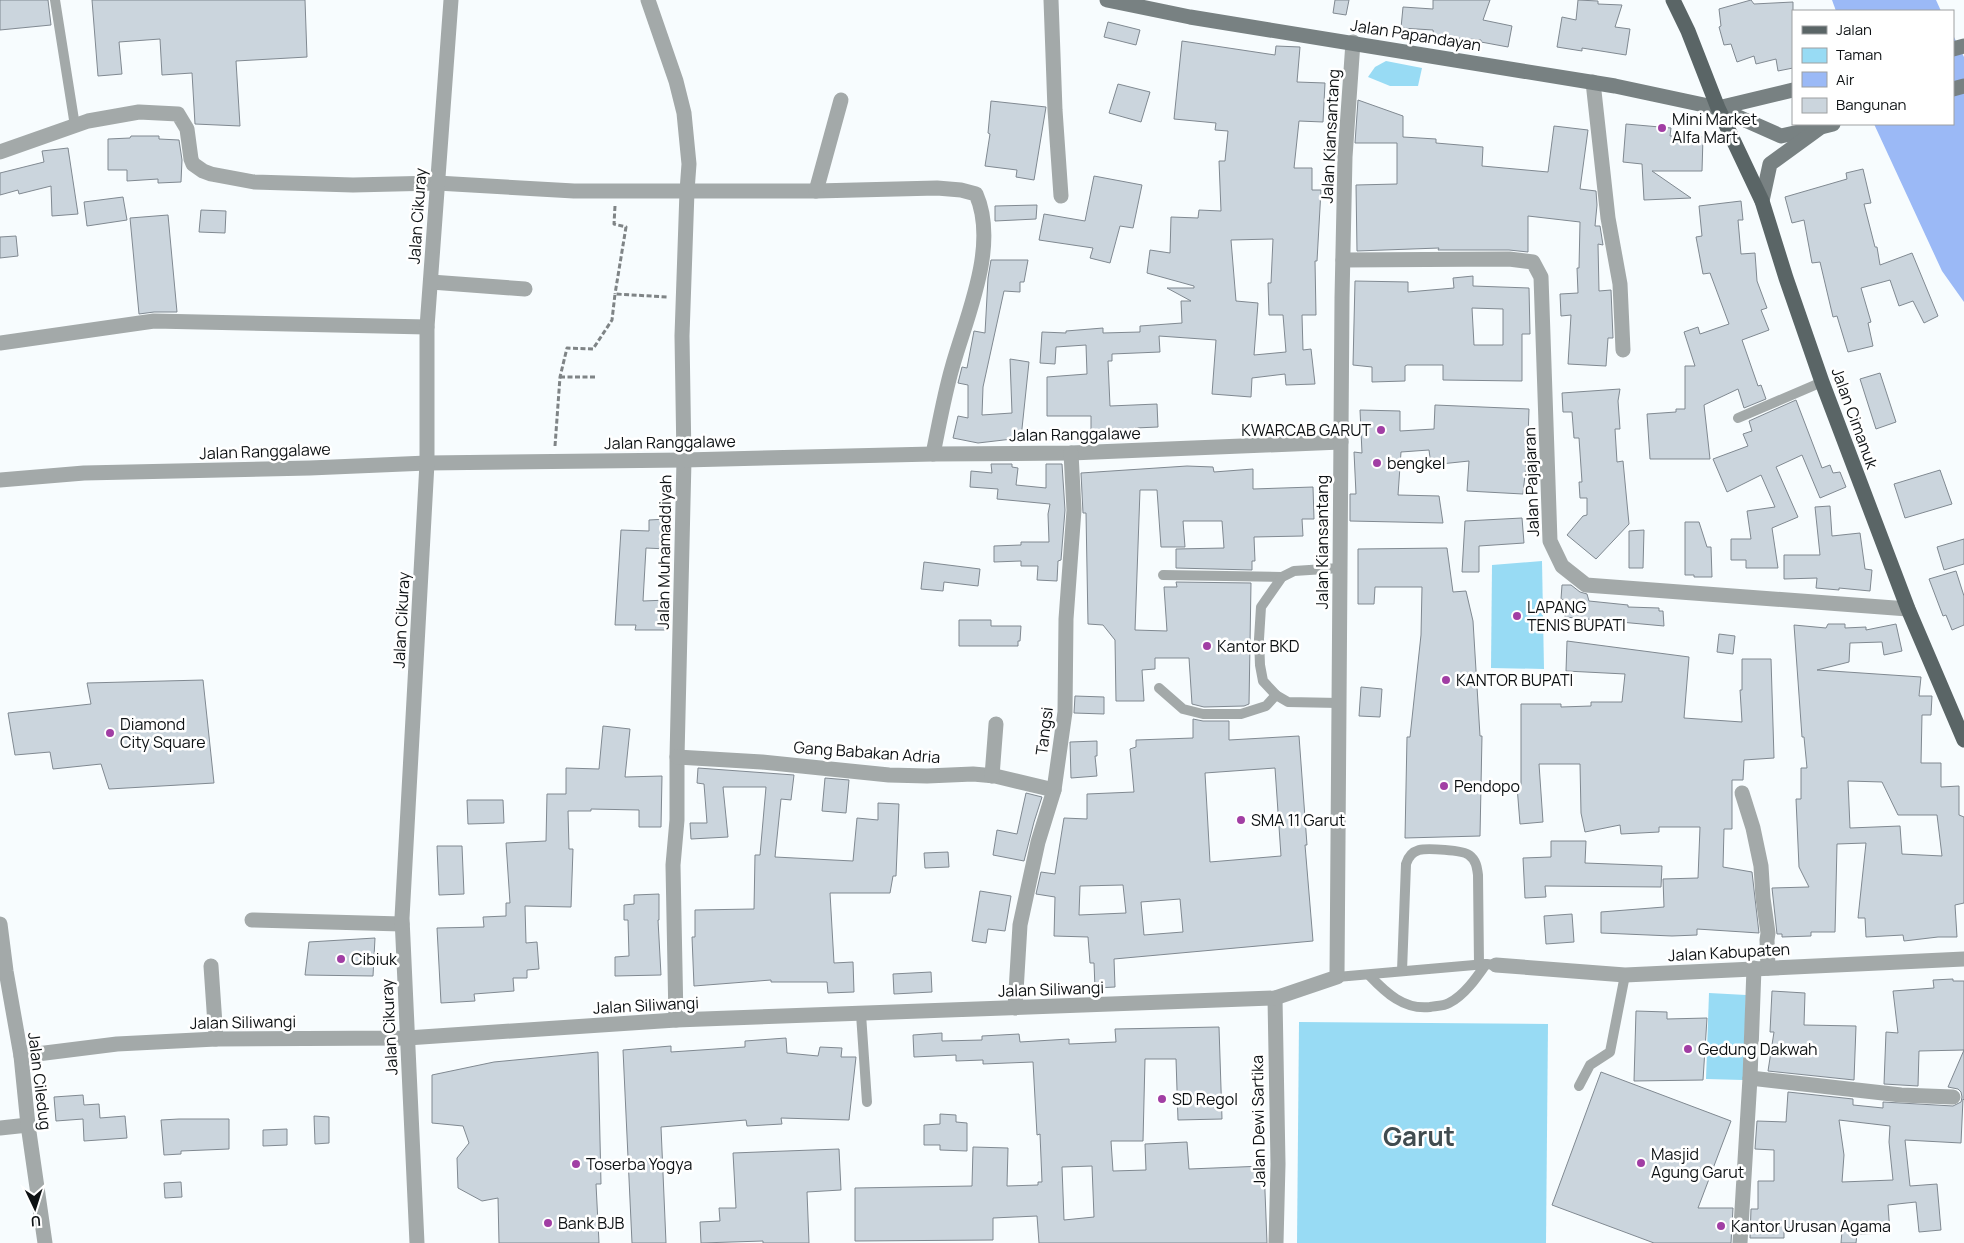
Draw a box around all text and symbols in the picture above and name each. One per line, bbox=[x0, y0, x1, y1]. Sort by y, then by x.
legend bbox=[1792, 10, 1954, 125]
street label: Jalan Papandayan bbox=[1349, 14, 1483, 56]
text: Jalan bbox=[1836, 19, 1872, 40]
text: Taman bbox=[1836, 44, 1882, 65]
street label: Jalan Kiansantang bbox=[1315, 68, 1345, 204]
text: Air bbox=[1836, 69, 1855, 90]
text: Bangunan bbox=[1836, 94, 1906, 115]
place label: Mini Market Alfa Mart bbox=[1672, 108, 1757, 148]
marker: Mini Market Alfa Mart bbox=[1656, 122, 1668, 134]
street label: Jalan Cikuray bbox=[403, 167, 431, 265]
street label: Jalan Cimanuk bbox=[1826, 364, 1884, 473]
place label: KWARCAB GARUT bbox=[1241, 419, 1371, 441]
street label: Jalan Ranggalawe bbox=[1009, 422, 1141, 446]
marker: KWARCAB GARUT bbox=[1375, 424, 1387, 436]
street label: Jalan Pajajaran bbox=[1518, 427, 1544, 537]
street label: Jalan Ranggalawe bbox=[604, 430, 736, 454]
street label: Jalan Ranggalawe bbox=[199, 438, 331, 464]
place label: bengkel bbox=[1387, 452, 1445, 474]
marker: bengkel bbox=[1371, 457, 1383, 469]
street label: Jalan Muhamaddiyah bbox=[652, 474, 676, 630]
street label: Jalan Kiansantang bbox=[1311, 475, 1333, 609]
street label: Jalan Cikuray bbox=[387, 571, 415, 669]
place label: LAPANG TENIS BUPATI bbox=[1527, 596, 1626, 636]
marker: LAPANG TENIS BUPATI bbox=[1511, 610, 1523, 622]
place label: Kantor BKD bbox=[1217, 635, 1300, 657]
marker: Kantor BKD bbox=[1201, 640, 1213, 652]
place label: KANTOR BUPATI bbox=[1456, 669, 1573, 691]
marker: KANTOR BUPATI bbox=[1440, 674, 1452, 686]
street label: Tangsi bbox=[1030, 706, 1058, 756]
place label: Diamond City Square bbox=[120, 713, 206, 753]
marker: Diamond City Square bbox=[104, 727, 116, 739]
street label: Gang Babakan Adria bbox=[793, 736, 941, 768]
place label: Pendopo bbox=[1454, 775, 1520, 797]
marker: Pendopo bbox=[1438, 780, 1450, 792]
place label: SMA 11 Garut bbox=[1251, 809, 1345, 831]
marker: SMA 11 Garut bbox=[1235, 814, 1247, 826]
street label: Jalan Kabupaten bbox=[1667, 938, 1791, 966]
place label: Cibiuk bbox=[351, 948, 398, 970]
marker: Cibiuk bbox=[335, 953, 347, 965]
street label: Jalan Siliwangi bbox=[998, 976, 1104, 1002]
street label: Jalan Cikuray bbox=[375, 978, 403, 1076]
street label: Jalan Siliwangi bbox=[592, 991, 700, 1019]
street label: Jalan Siliwangi bbox=[190, 1010, 296, 1034]
street label: Jalan Ciledug bbox=[23, 1031, 57, 1131]
place label: Gedung Dakwah bbox=[1698, 1038, 1818, 1060]
marker: Gedung Dakwah bbox=[1682, 1043, 1694, 1055]
street label: Jalan Dewi Sartika bbox=[1246, 1055, 1270, 1187]
place label: SD Regol bbox=[1172, 1088, 1238, 1110]
marker: SD Regol bbox=[1156, 1093, 1168, 1105]
district label: Garut bbox=[1383, 1118, 1455, 1154]
place label: Masjid Agung Garut bbox=[1651, 1143, 1744, 1183]
place label: Toserba Yogya bbox=[586, 1153, 692, 1175]
marker: Masjid Agung Garut bbox=[1635, 1157, 1647, 1169]
marker: Toserba Yogya bbox=[570, 1158, 582, 1170]
north arrow bbox=[10, 1183, 60, 1233]
text: U bbox=[30, 1212, 42, 1231]
place label: Bank BJB bbox=[558, 1212, 625, 1234]
place label: Kantor Urusan Agama bbox=[1731, 1215, 1891, 1237]
marker: Bank BJB bbox=[542, 1217, 554, 1229]
marker: Kantor Urusan Agama bbox=[1715, 1220, 1727, 1232]

